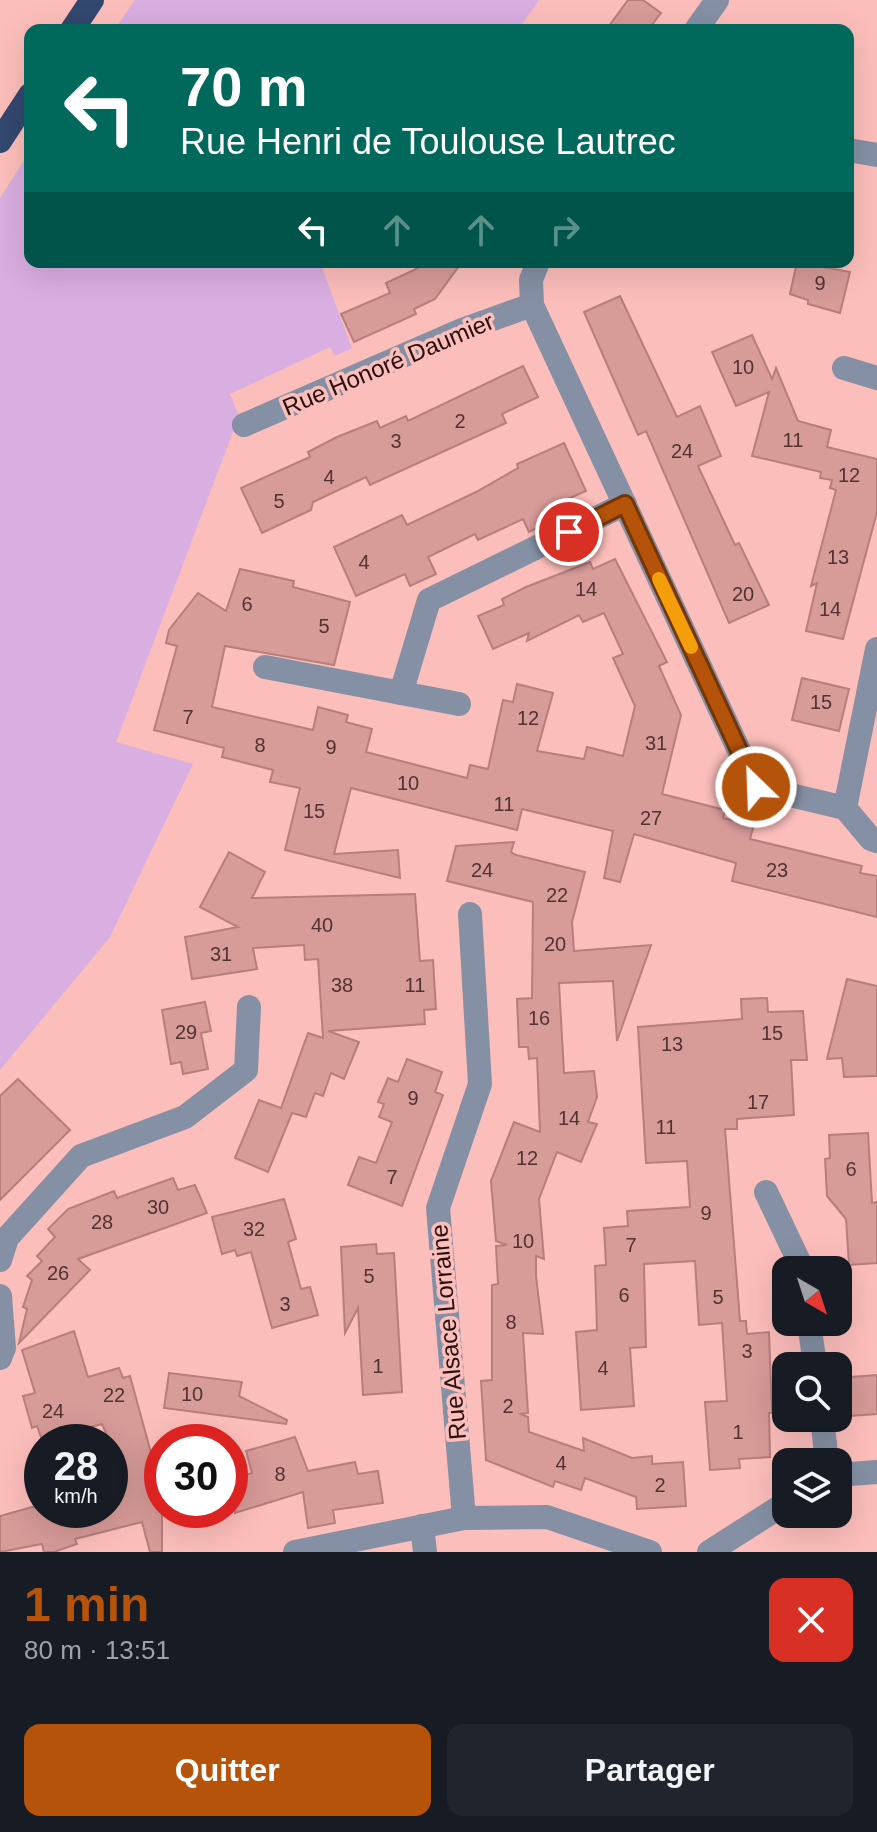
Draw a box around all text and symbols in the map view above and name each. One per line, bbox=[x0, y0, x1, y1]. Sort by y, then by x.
text: 70 m bbox=[180, 55, 308, 118]
icon: left bbox=[48, 56, 152, 160]
text: Rue Henri de Toulouse Lautrec bbox=[180, 121, 676, 162]
icon: left bbox=[291, 208, 335, 252]
icon: ahead bbox=[375, 208, 419, 252]
icon: ahead bbox=[459, 208, 503, 252]
icon: right bbox=[543, 208, 587, 252]
house number: 9 bbox=[814, 272, 826, 294]
street label: Rue Honoré Daumier bbox=[278, 307, 498, 421]
house number: 10 bbox=[732, 356, 754, 378]
house number: 2 bbox=[454, 410, 466, 432]
house number: 11 bbox=[783, 429, 803, 451]
house number: 3 bbox=[390, 430, 402, 452]
house number: 24 bbox=[671, 440, 693, 462]
house number: 12 bbox=[838, 464, 860, 486]
house number: 4 bbox=[323, 466, 335, 488]
house number: 5 bbox=[273, 490, 285, 512]
pin bbox=[535, 498, 603, 566]
icon: arrive bbox=[547, 510, 591, 554]
house number: 13 bbox=[827, 546, 849, 568]
house number: 4 bbox=[358, 551, 370, 573]
house number: 14 bbox=[575, 578, 597, 600]
house number: 20 bbox=[732, 583, 754, 605]
house number: 6 bbox=[241, 593, 253, 615]
house number: 14 bbox=[819, 598, 841, 620]
house number: 5 bbox=[318, 615, 330, 637]
house number: 15 bbox=[810, 691, 832, 713]
house number: 7 bbox=[182, 706, 194, 728]
house number: 12 bbox=[517, 707, 539, 729]
house number: 31 bbox=[645, 732, 667, 754]
house number: 8 bbox=[254, 734, 266, 756]
house number: 9 bbox=[325, 736, 337, 758]
position arrow bbox=[714, 745, 798, 829]
house number: 10 bbox=[397, 772, 419, 794]
house number: 11 bbox=[494, 793, 514, 815]
house number: 15 bbox=[303, 800, 325, 822]
house number: 27 bbox=[640, 807, 662, 829]
house number: 24 bbox=[471, 859, 493, 881]
house number: 23 bbox=[766, 859, 788, 881]
house number: 22 bbox=[546, 884, 568, 906]
house number: 40 bbox=[311, 914, 333, 936]
house number: 20 bbox=[544, 933, 566, 955]
house number: 31 bbox=[210, 943, 232, 965]
house number: 38 bbox=[331, 974, 353, 996]
house number: 11 bbox=[405, 974, 425, 996]
house number: 16 bbox=[528, 1007, 550, 1029]
house number: 29 bbox=[175, 1021, 197, 1043]
house number: 15 bbox=[761, 1022, 783, 1044]
house number: 13 bbox=[661, 1033, 683, 1055]
house number: 9 bbox=[407, 1087, 419, 1109]
house number: 17 bbox=[747, 1091, 769, 1113]
house number: 14 bbox=[558, 1107, 580, 1129]
house number: 11 bbox=[656, 1116, 676, 1138]
house number: 12 bbox=[516, 1147, 538, 1169]
house number: 6 bbox=[845, 1158, 857, 1180]
house number: 7 bbox=[386, 1166, 398, 1188]
house number: 30 bbox=[147, 1196, 169, 1218]
house number: 9 bbox=[700, 1202, 712, 1224]
house number: 28 bbox=[91, 1211, 113, 1233]
house number: 32 bbox=[243, 1218, 265, 1240]
street label: Rue Alsace Lorraine bbox=[425, 1223, 471, 1441]
house number: 10 bbox=[512, 1230, 534, 1252]
house number: 7 bbox=[625, 1234, 637, 1256]
north arrow bbox=[772, 1256, 852, 1336]
map controls bbox=[772, 1256, 852, 1528]
house number: 26 bbox=[47, 1262, 69, 1284]
house number: 5 bbox=[363, 1265, 375, 1287]
house number: 6 bbox=[618, 1284, 630, 1306]
house number: 5 bbox=[712, 1286, 724, 1308]
house number: 3 bbox=[279, 1293, 291, 1315]
house number: 8 bbox=[505, 1311, 517, 1333]
house number: 3 bbox=[741, 1340, 753, 1362]
button: search bbox=[772, 1352, 852, 1432]
house number: 1 bbox=[372, 1355, 384, 1377]
house number: 4 bbox=[597, 1357, 609, 1379]
house number: 10 bbox=[181, 1383, 203, 1405]
house number: 22 bbox=[103, 1384, 125, 1406]
house number: 2 bbox=[502, 1395, 514, 1417]
house number: 24 bbox=[42, 1400, 64, 1422]
house number: 1 bbox=[732, 1421, 744, 1443]
speed limit sign: 30 bbox=[144, 1424, 248, 1528]
text: 28 bbox=[54, 1444, 98, 1488]
button: layers bbox=[772, 1448, 852, 1528]
house number: 4 bbox=[555, 1452, 567, 1474]
house number: 8 bbox=[274, 1463, 286, 1485]
house number: 2 bbox=[654, 1474, 666, 1496]
text: km/h bbox=[54, 1485, 98, 1507]
text: 1 min bbox=[24, 1578, 149, 1631]
button: close bbox=[769, 1578, 853, 1662]
text: 80 m · 13:51 bbox=[24, 1635, 170, 1665]
button: Quitter bbox=[24, 1724, 431, 1816]
button: Partager bbox=[447, 1724, 853, 1816]

